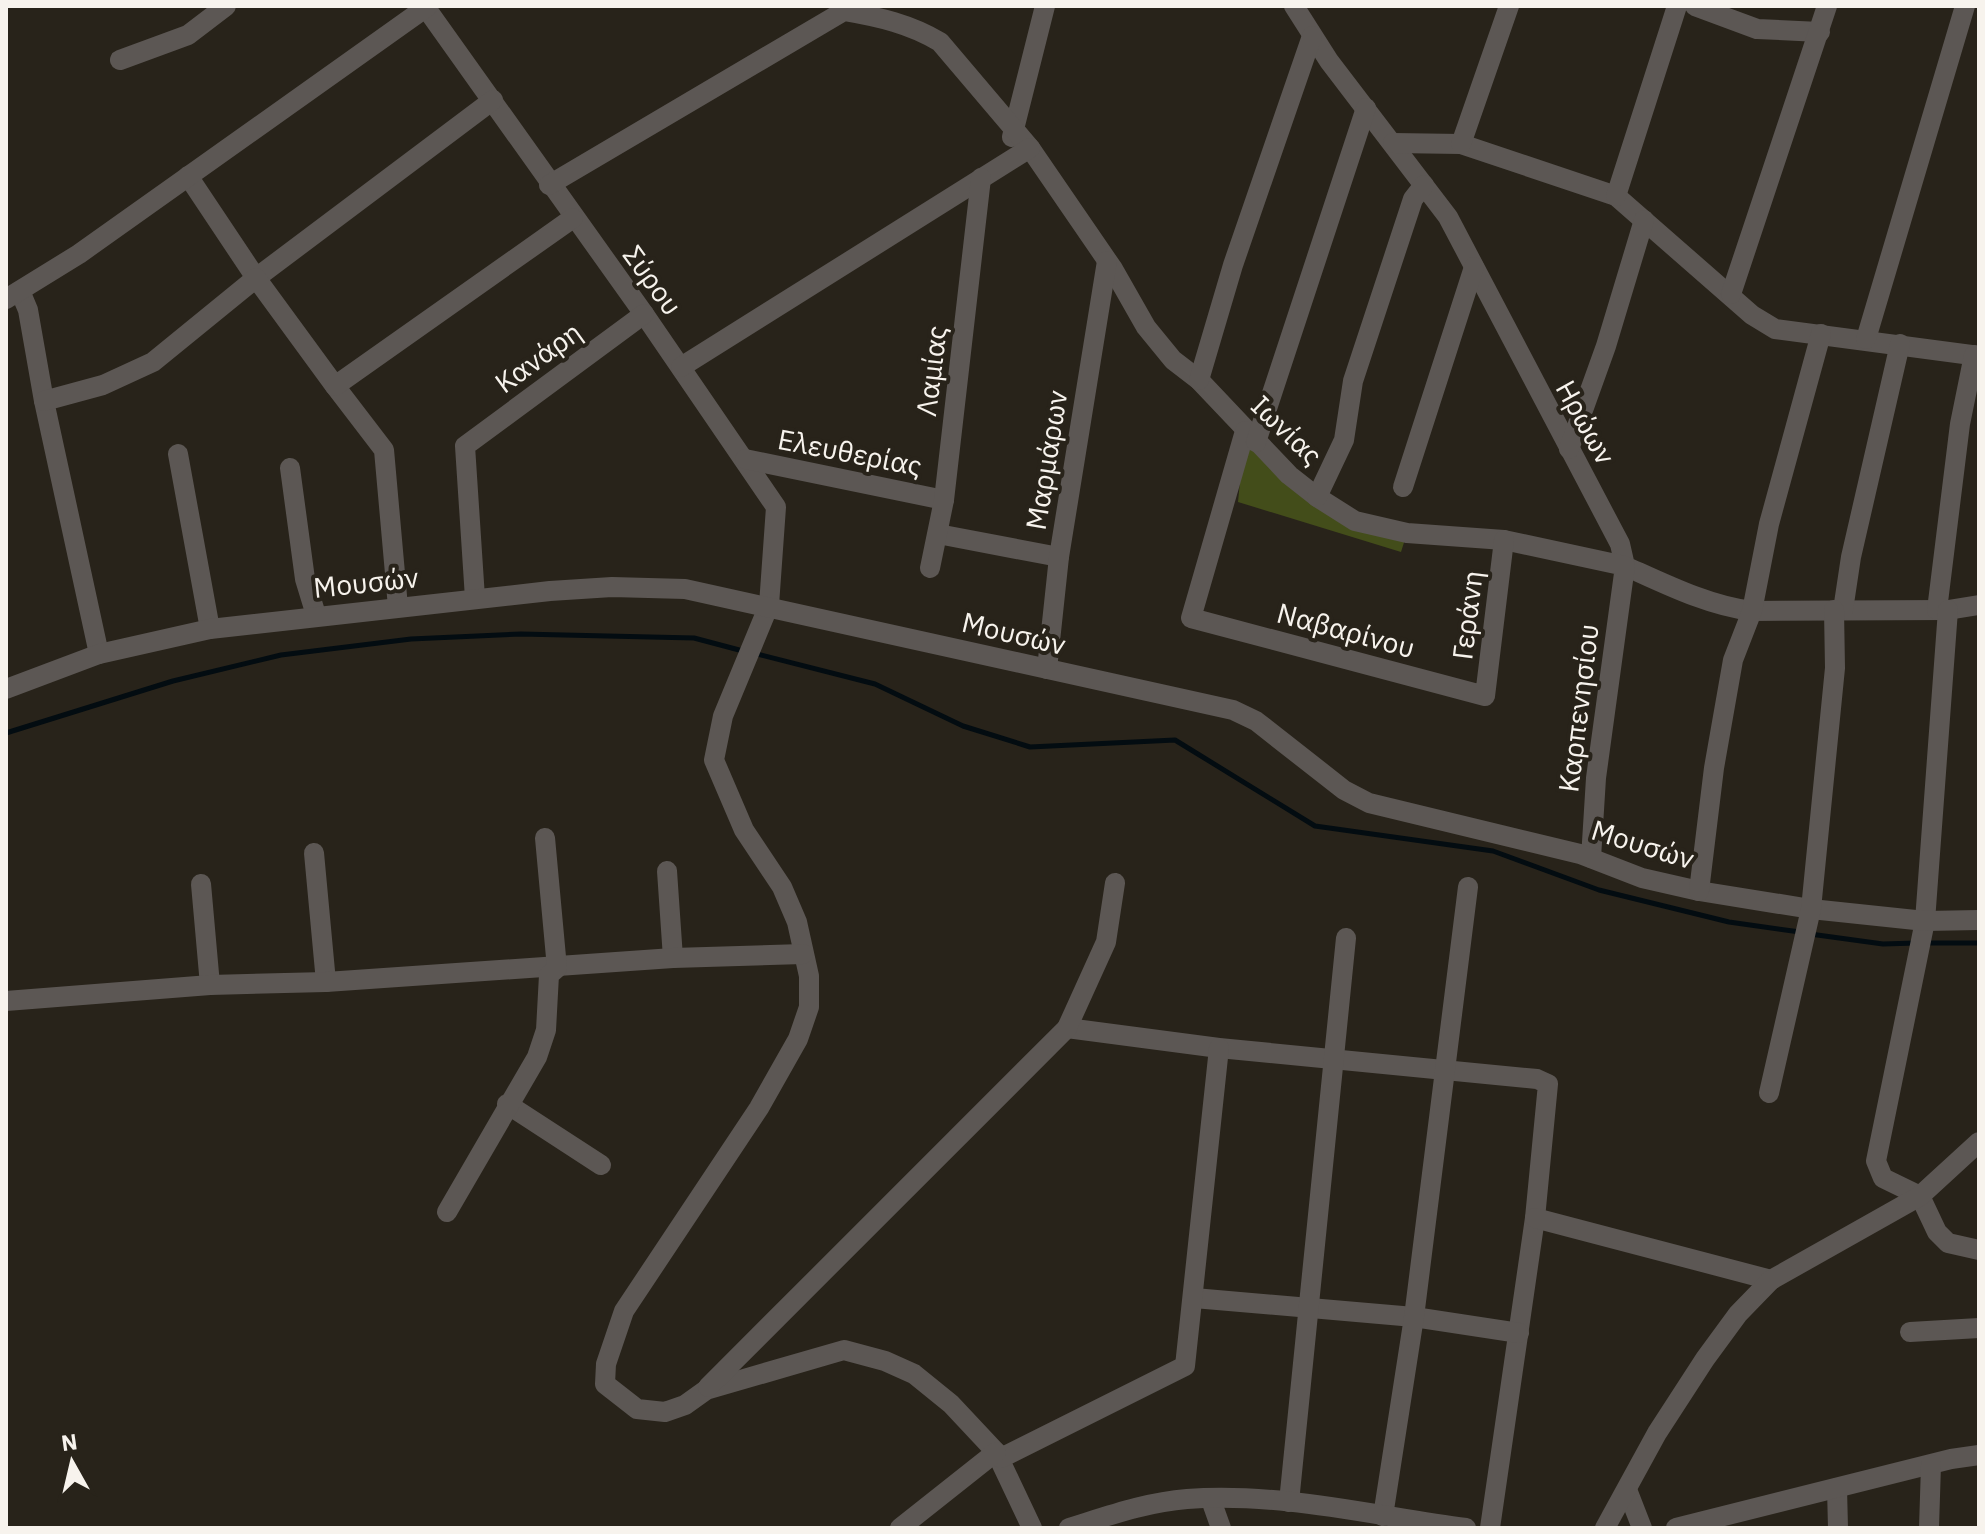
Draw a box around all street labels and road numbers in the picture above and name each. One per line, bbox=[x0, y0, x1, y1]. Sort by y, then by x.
street label: Σύρου bbox=[615, 238, 691, 322]
street label: Κανάρη bbox=[487, 313, 589, 401]
street label: Λαμίας bbox=[907, 323, 955, 419]
street label: Ηρώων bbox=[1548, 373, 1624, 471]
street label: Ιωνίας bbox=[1243, 387, 1331, 473]
street label: Μαρμάρων bbox=[1017, 388, 1075, 532]
street label: Ελευθερίας bbox=[775, 420, 925, 484]
street label: Μουσών bbox=[312, 558, 420, 606]
street label: Γεράνη bbox=[1443, 568, 1491, 662]
street label: Ναβαρίνου bbox=[1273, 594, 1419, 666]
street label: Μουσών bbox=[958, 603, 1070, 663]
street label: Καρπενησίου bbox=[1549, 622, 1607, 794]
street label: Μουσών bbox=[1587, 811, 1699, 877]

